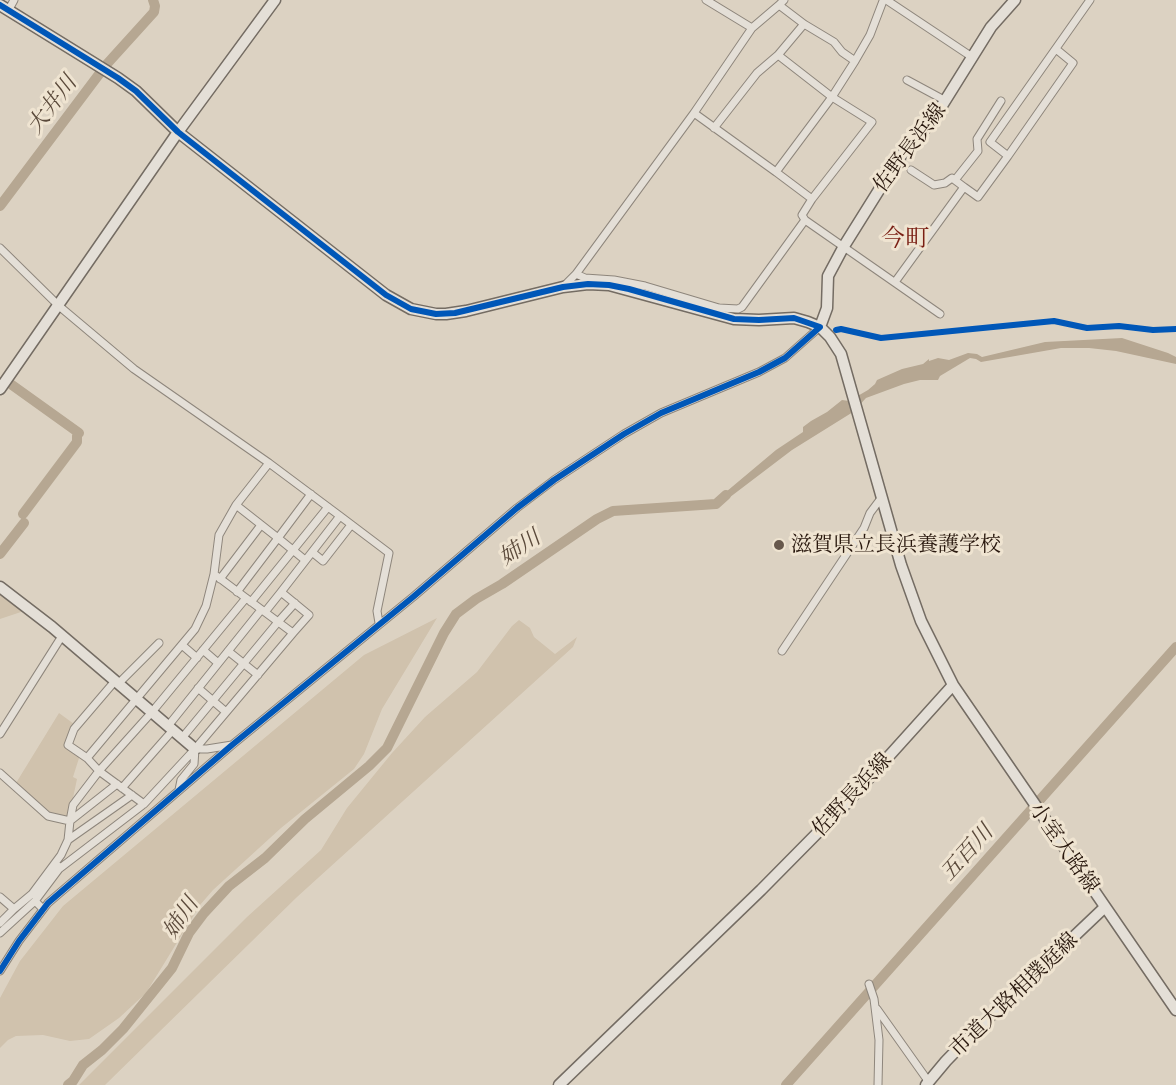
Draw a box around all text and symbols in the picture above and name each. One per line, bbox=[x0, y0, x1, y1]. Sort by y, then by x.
water label: 大井川 bbox=[22, 71, 82, 139]
street label: 佐野長浜線 bbox=[868, 98, 952, 198]
district label: 今町 bbox=[881, 225, 929, 253]
water label: 姉川 bbox=[494, 525, 546, 571]
place label: 滋賀県立長浜養護学校 bbox=[791, 532, 1001, 558]
marker: 滋賀県立長浜養護学校 bbox=[772, 538, 786, 552]
street label: 佐野長浜線 bbox=[807, 748, 897, 842]
street label: 小室大路線 bbox=[1024, 798, 1104, 898]
water label: 五百川 bbox=[935, 820, 999, 886]
water label: 姉川 bbox=[158, 892, 204, 944]
street label: 市道大路相撲庭線 bbox=[945, 928, 1083, 1062]

